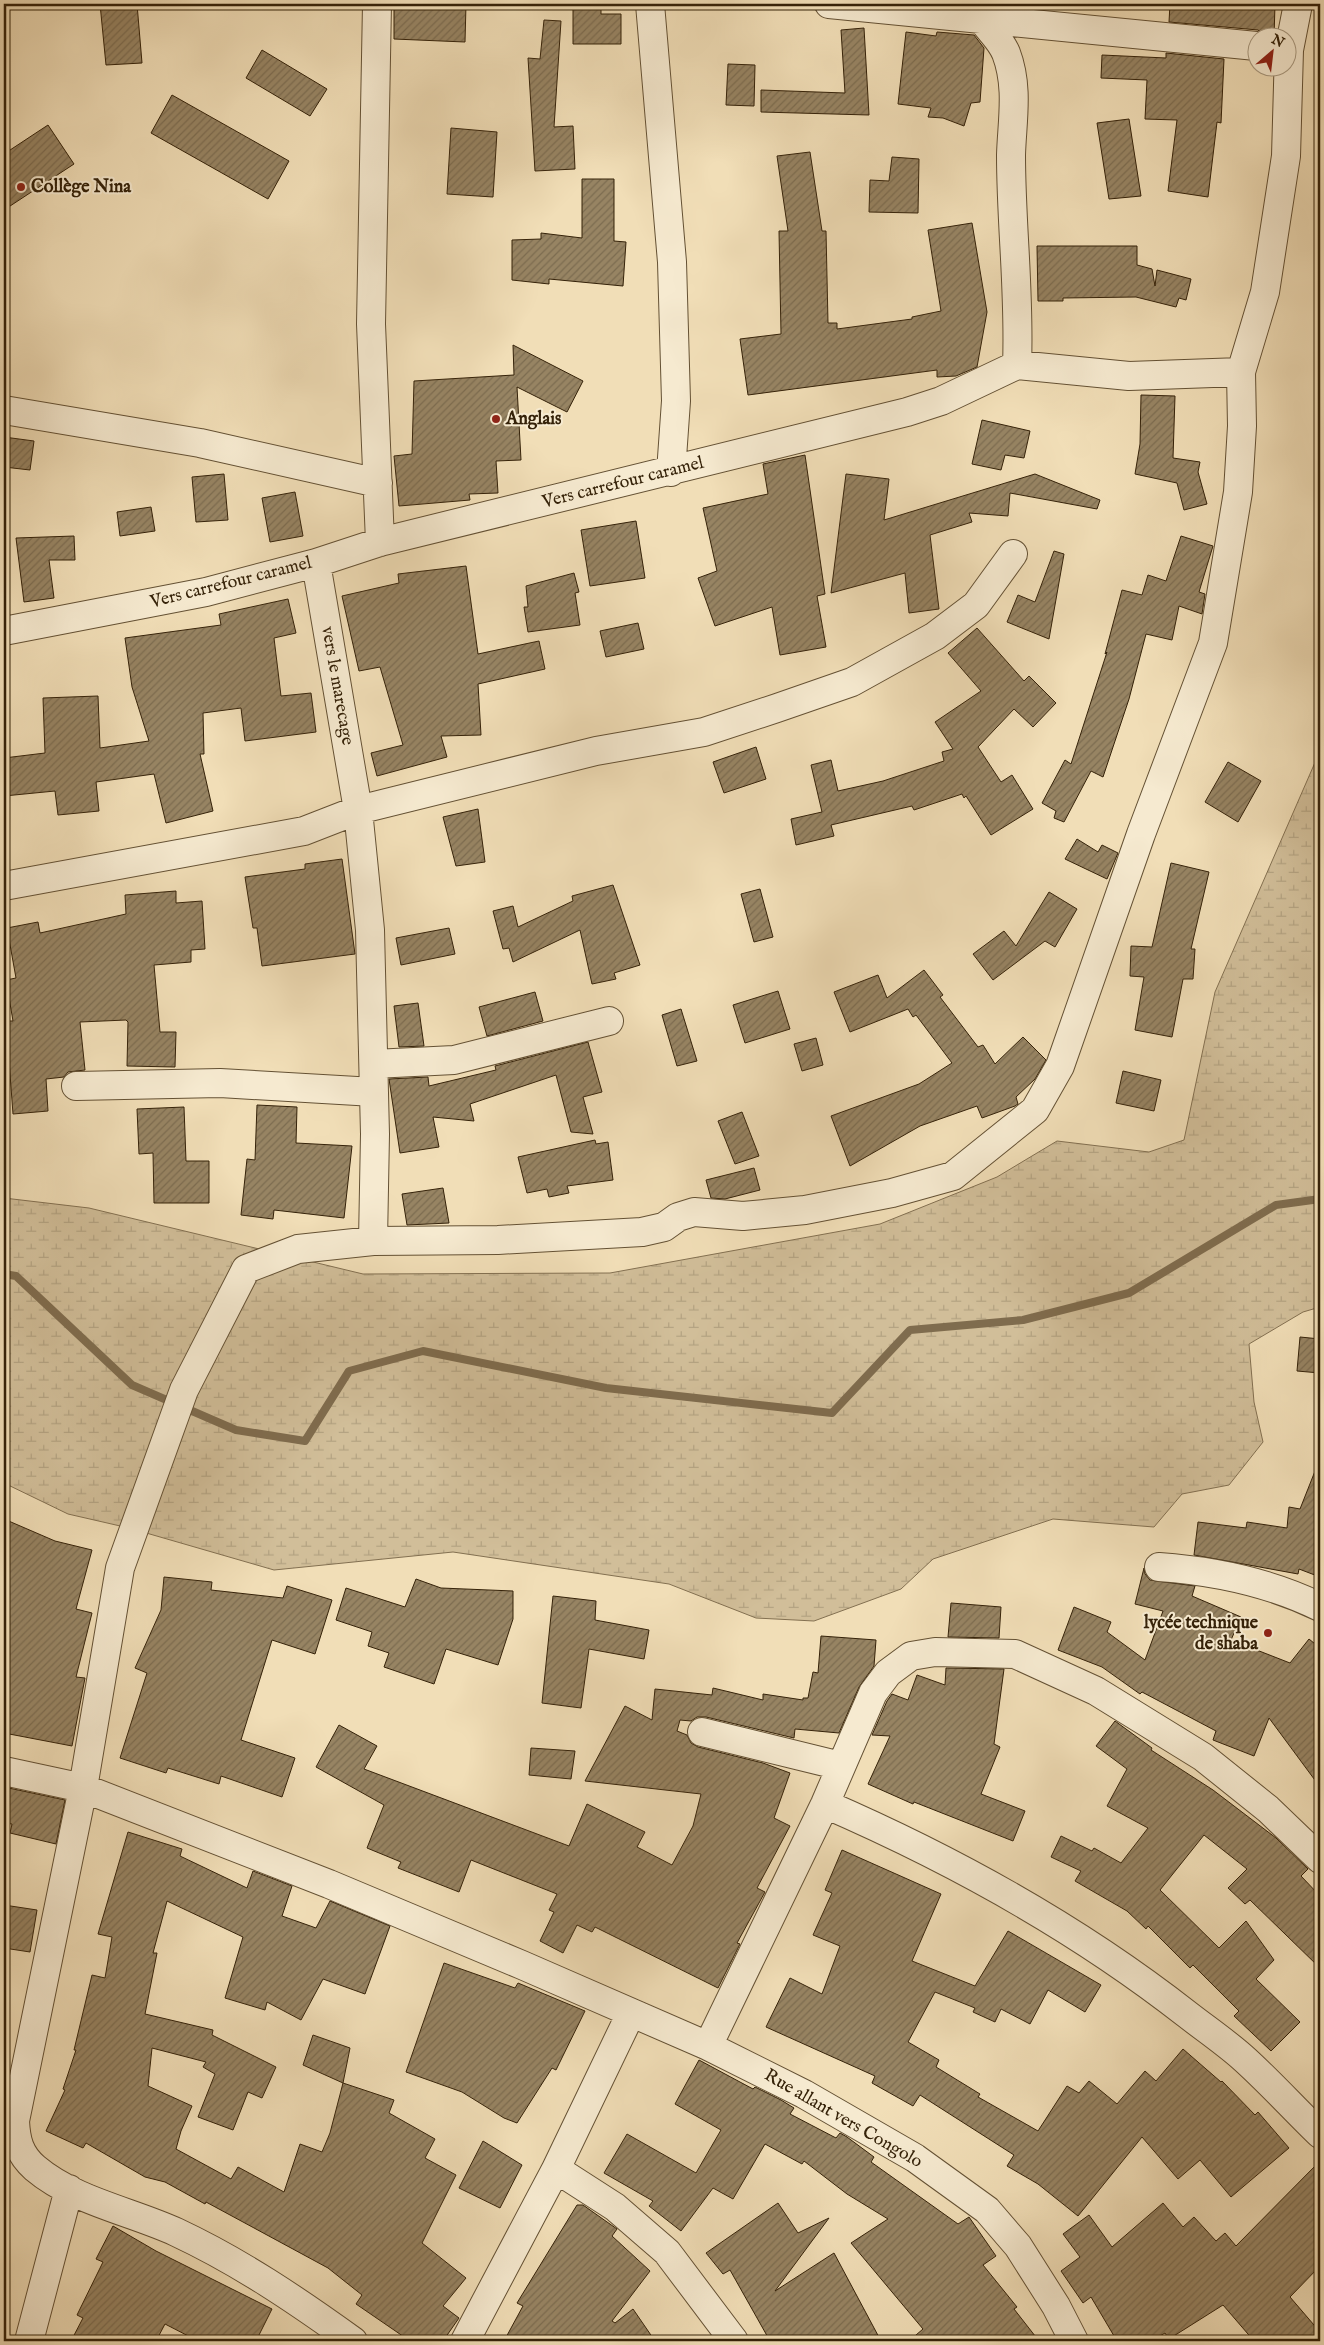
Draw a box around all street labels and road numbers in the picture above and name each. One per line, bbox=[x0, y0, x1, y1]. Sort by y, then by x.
street label: Vers carrefour caramel bbox=[539, 452, 706, 514]
street label: Vers carrefour caramel bbox=[147, 552, 314, 614]
street label: vers le marecage bbox=[315, 625, 359, 747]
street label: Rue allant vers Congolo bbox=[760, 2064, 927, 2174]

